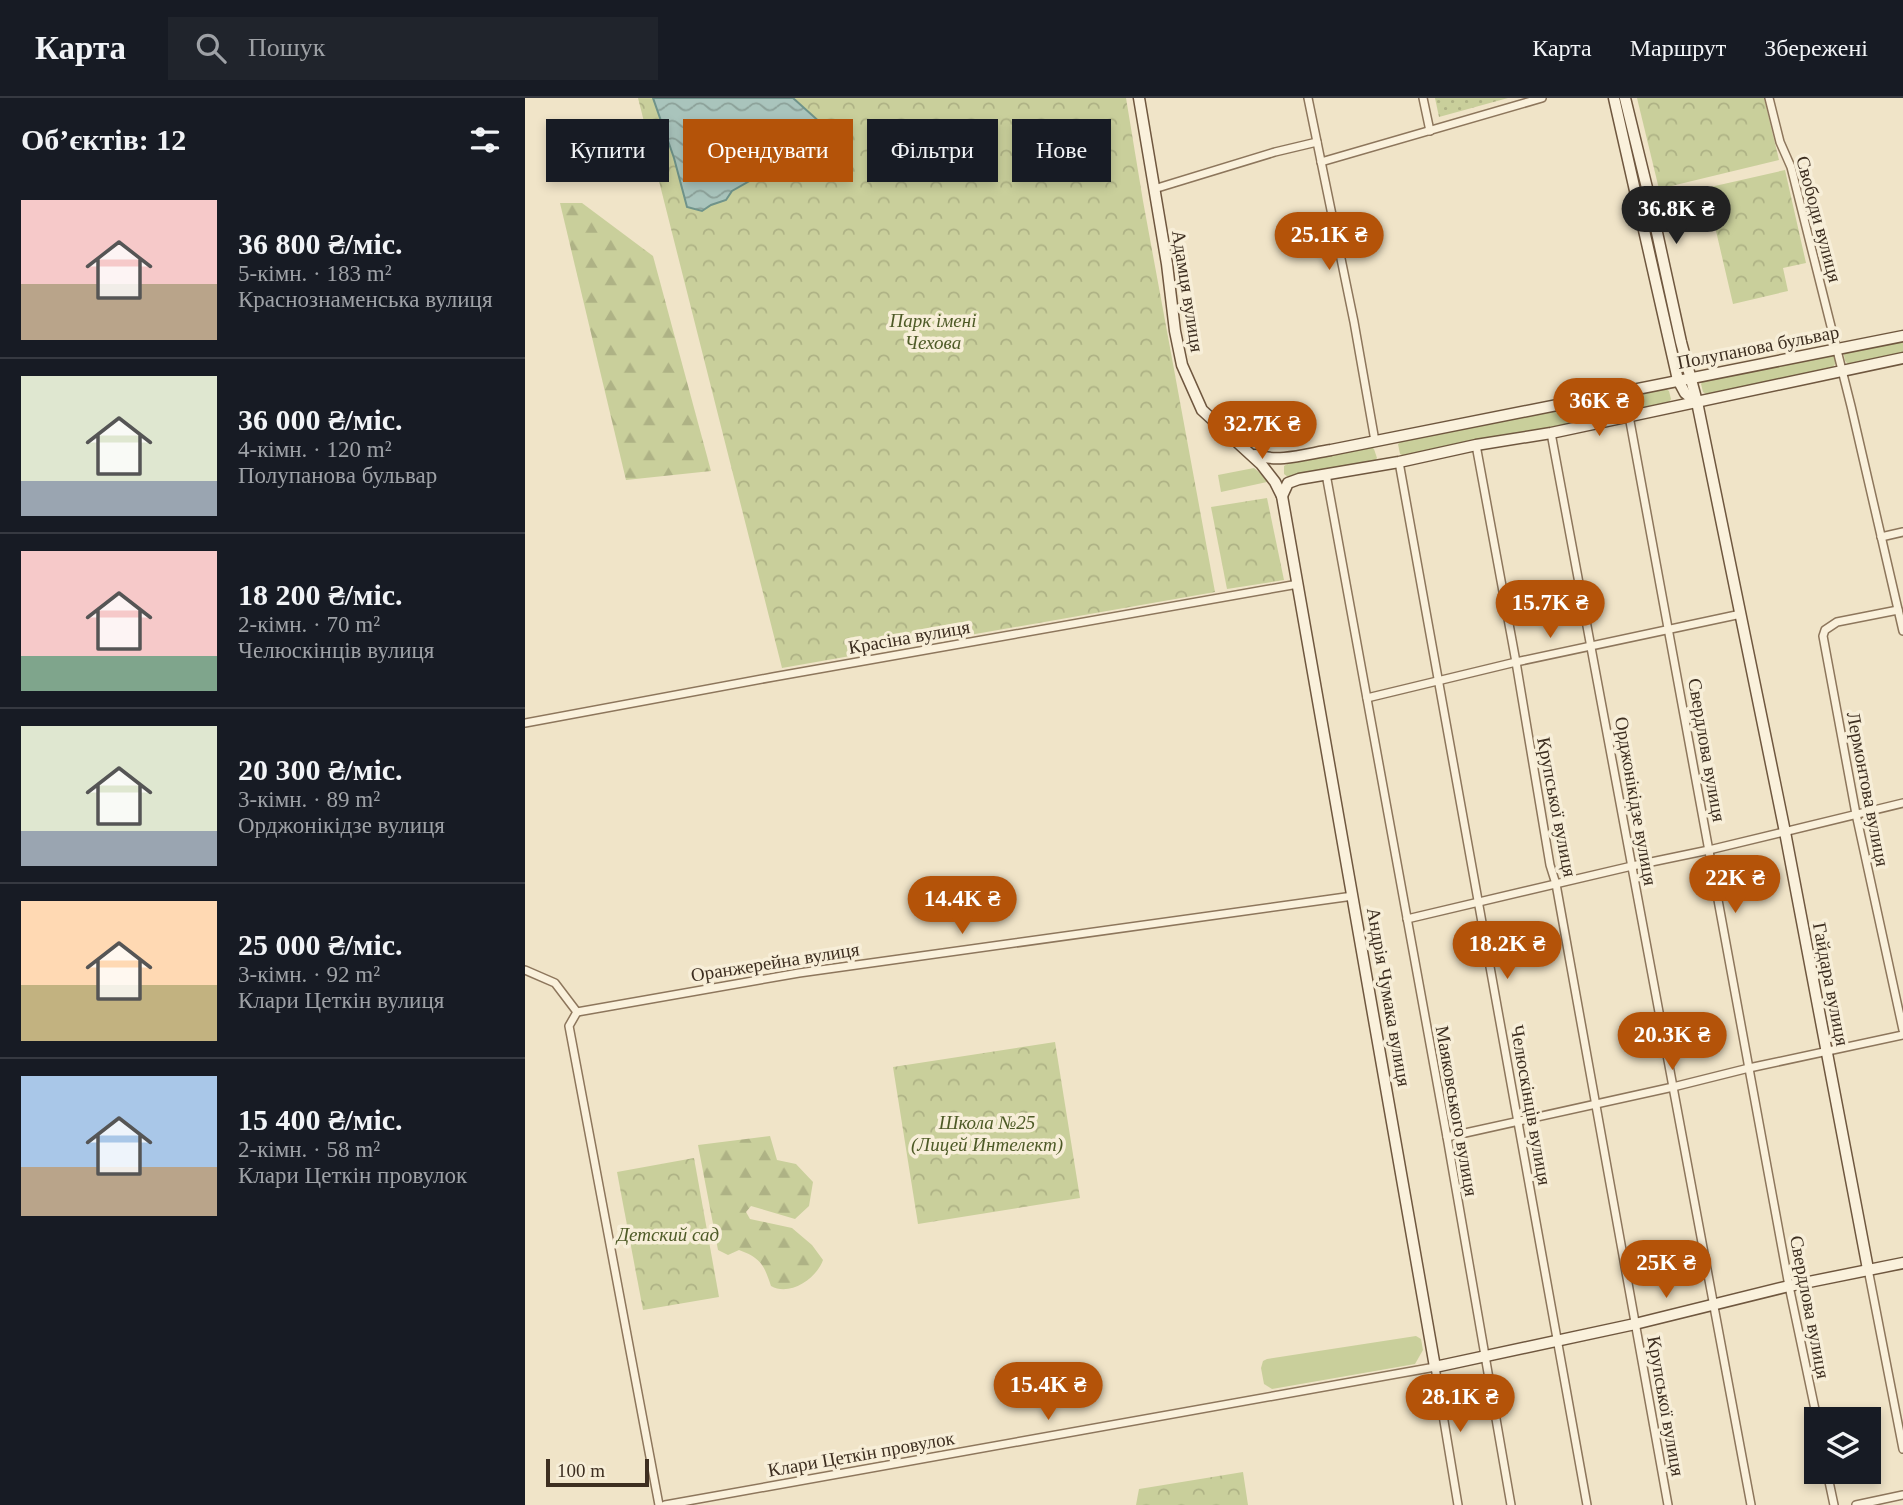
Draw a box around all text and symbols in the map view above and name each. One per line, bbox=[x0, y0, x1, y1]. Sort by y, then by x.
search box bbox=[168, 17, 658, 80]
icon: search bbox=[192, 29, 230, 67]
text: Карта bbox=[35, 30, 126, 66]
text: Пошук bbox=[248, 33, 325, 62]
text: Карта bbox=[1532, 35, 1592, 61]
text: Маршрут bbox=[1630, 35, 1726, 61]
text: Збережені bbox=[1764, 35, 1868, 61]
chip: Купити bbox=[546, 119, 669, 182]
chip: Орендувати bbox=[683, 119, 853, 182]
chip: Фільтри bbox=[867, 119, 998, 182]
chip: Нове bbox=[1012, 119, 1111, 182]
icon: filters bbox=[466, 121, 504, 159]
text: Об’єктів: 12 bbox=[21, 123, 186, 156]
street label: Свободи вулиця bbox=[1792, 154, 1846, 285]
pin: 36.8K ₴ bbox=[1611, 186, 1741, 246]
text: 36.8K ₴ bbox=[1638, 196, 1714, 221]
pin: 25.1K ₴ bbox=[1264, 212, 1394, 272]
text: 25.1K ₴ bbox=[1291, 222, 1367, 247]
text: 36 800 ₴/міс. bbox=[238, 227, 403, 260]
icon: home bbox=[77, 228, 161, 312]
street label: Адамця вулиця bbox=[1168, 229, 1208, 354]
text: 5-кімн. · 183 m² bbox=[238, 261, 392, 286]
text: Краснознаменська вулиця bbox=[238, 287, 492, 312]
park label: Парк імені Чехова bbox=[889, 310, 976, 353]
street label: Полупанова бульвар bbox=[1675, 321, 1841, 373]
pin: 36K ₴ bbox=[1550, 378, 1648, 438]
text: 36K ₴ bbox=[1569, 388, 1629, 413]
pin: 32.7K ₴ bbox=[1197, 402, 1327, 461]
text: 36 000 ₴/міс. bbox=[238, 403, 403, 436]
icon: home bbox=[77, 404, 161, 488]
text: 32.7K ₴ bbox=[1224, 411, 1300, 436]
text: 4-кімн. · 120 m² bbox=[238, 437, 392, 462]
text: Полупанова бульвар bbox=[238, 463, 437, 488]
text: 18 200 ₴/міс. bbox=[238, 578, 403, 611]
icon: home bbox=[77, 579, 161, 663]
pin: 15.7K ₴ bbox=[1485, 580, 1615, 640]
text: 15.7K ₴ bbox=[1512, 590, 1588, 615]
text: 2-кімн. · 70 m² bbox=[238, 612, 380, 637]
street label: Красіна вулиця bbox=[847, 616, 972, 658]
text: Челюскінців вулиця bbox=[238, 638, 434, 663]
street label: Свердлова вулиця bbox=[1684, 677, 1730, 824]
street label: Лермонтова вулиця bbox=[1843, 710, 1893, 868]
street label: Орджонікідзе вулиця bbox=[1611, 715, 1661, 887]
street label: Крупської вулиця bbox=[1533, 735, 1581, 879]
text: 20 300 ₴/міс. bbox=[238, 753, 403, 786]
icon: home bbox=[77, 754, 161, 838]
text: 3-кімн. · 89 m² bbox=[238, 787, 380, 812]
text: Орджонікідзе вулиця bbox=[238, 813, 445, 838]
pin: 22K ₴ bbox=[1686, 856, 1784, 915]
text: 22K ₴ bbox=[1705, 865, 1765, 890]
pin: 14.4K ₴ bbox=[897, 876, 1027, 936]
text: 14.4K ₴ bbox=[924, 886, 1000, 911]
street label: Андрія Чумака вулиця bbox=[1363, 906, 1415, 1088]
street label: Гайдара вулиця bbox=[1809, 920, 1853, 1048]
pin: 18.2K ₴ bbox=[1442, 922, 1572, 981]
text: 25 000 ₴/міс. bbox=[238, 928, 403, 961]
icon: home bbox=[77, 929, 161, 1013]
text: 18.2K ₴ bbox=[1469, 931, 1545, 956]
street label: Оранжерейна вулиця bbox=[689, 938, 861, 986]
text: 3-кімн. · 92 m² bbox=[238, 962, 380, 987]
text: Клари Цеткін вулиця bbox=[238, 988, 444, 1013]
pin: 20.3K ₴ bbox=[1607, 1012, 1737, 1072]
text: 20.3K ₴ bbox=[1634, 1022, 1710, 1047]
street label: Челюскінців вулиця bbox=[1507, 1023, 1555, 1187]
street label: Маяковського вулиця bbox=[1432, 1024, 1482, 1198]
text: 15 400 ₴/міс. bbox=[238, 1103, 403, 1136]
icon: home bbox=[77, 1104, 161, 1188]
park label: Школа №25 (Лицей Интелект) bbox=[911, 1112, 1063, 1156]
text: 2-кімн. · 58 m² bbox=[238, 1137, 380, 1162]
text: Клари Цеткін провулок bbox=[238, 1163, 467, 1188]
park label: Детский сад bbox=[615, 1224, 719, 1245]
street label: Свердлова вулиця bbox=[1786, 1234, 1834, 1381]
pin: 25K ₴ bbox=[1617, 1240, 1715, 1300]
text: 25K ₴ bbox=[1636, 1250, 1696, 1275]
street label: Крупської вулиця bbox=[1643, 1334, 1689, 1478]
pin: 15.4K ₴ bbox=[983, 1362, 1113, 1422]
text: 15.4K ₴ bbox=[1010, 1372, 1086, 1397]
pin: 28.1K ₴ bbox=[1395, 1374, 1525, 1434]
text: 28.1K ₴ bbox=[1422, 1384, 1498, 1409]
map controls bbox=[1804, 1407, 1881, 1484]
button: layers bbox=[1804, 1407, 1881, 1484]
street label: Клари Цеткін провулок bbox=[766, 1427, 957, 1481]
scale bar bbox=[546, 1456, 649, 1488]
text: 100 m bbox=[557, 1460, 605, 1481]

